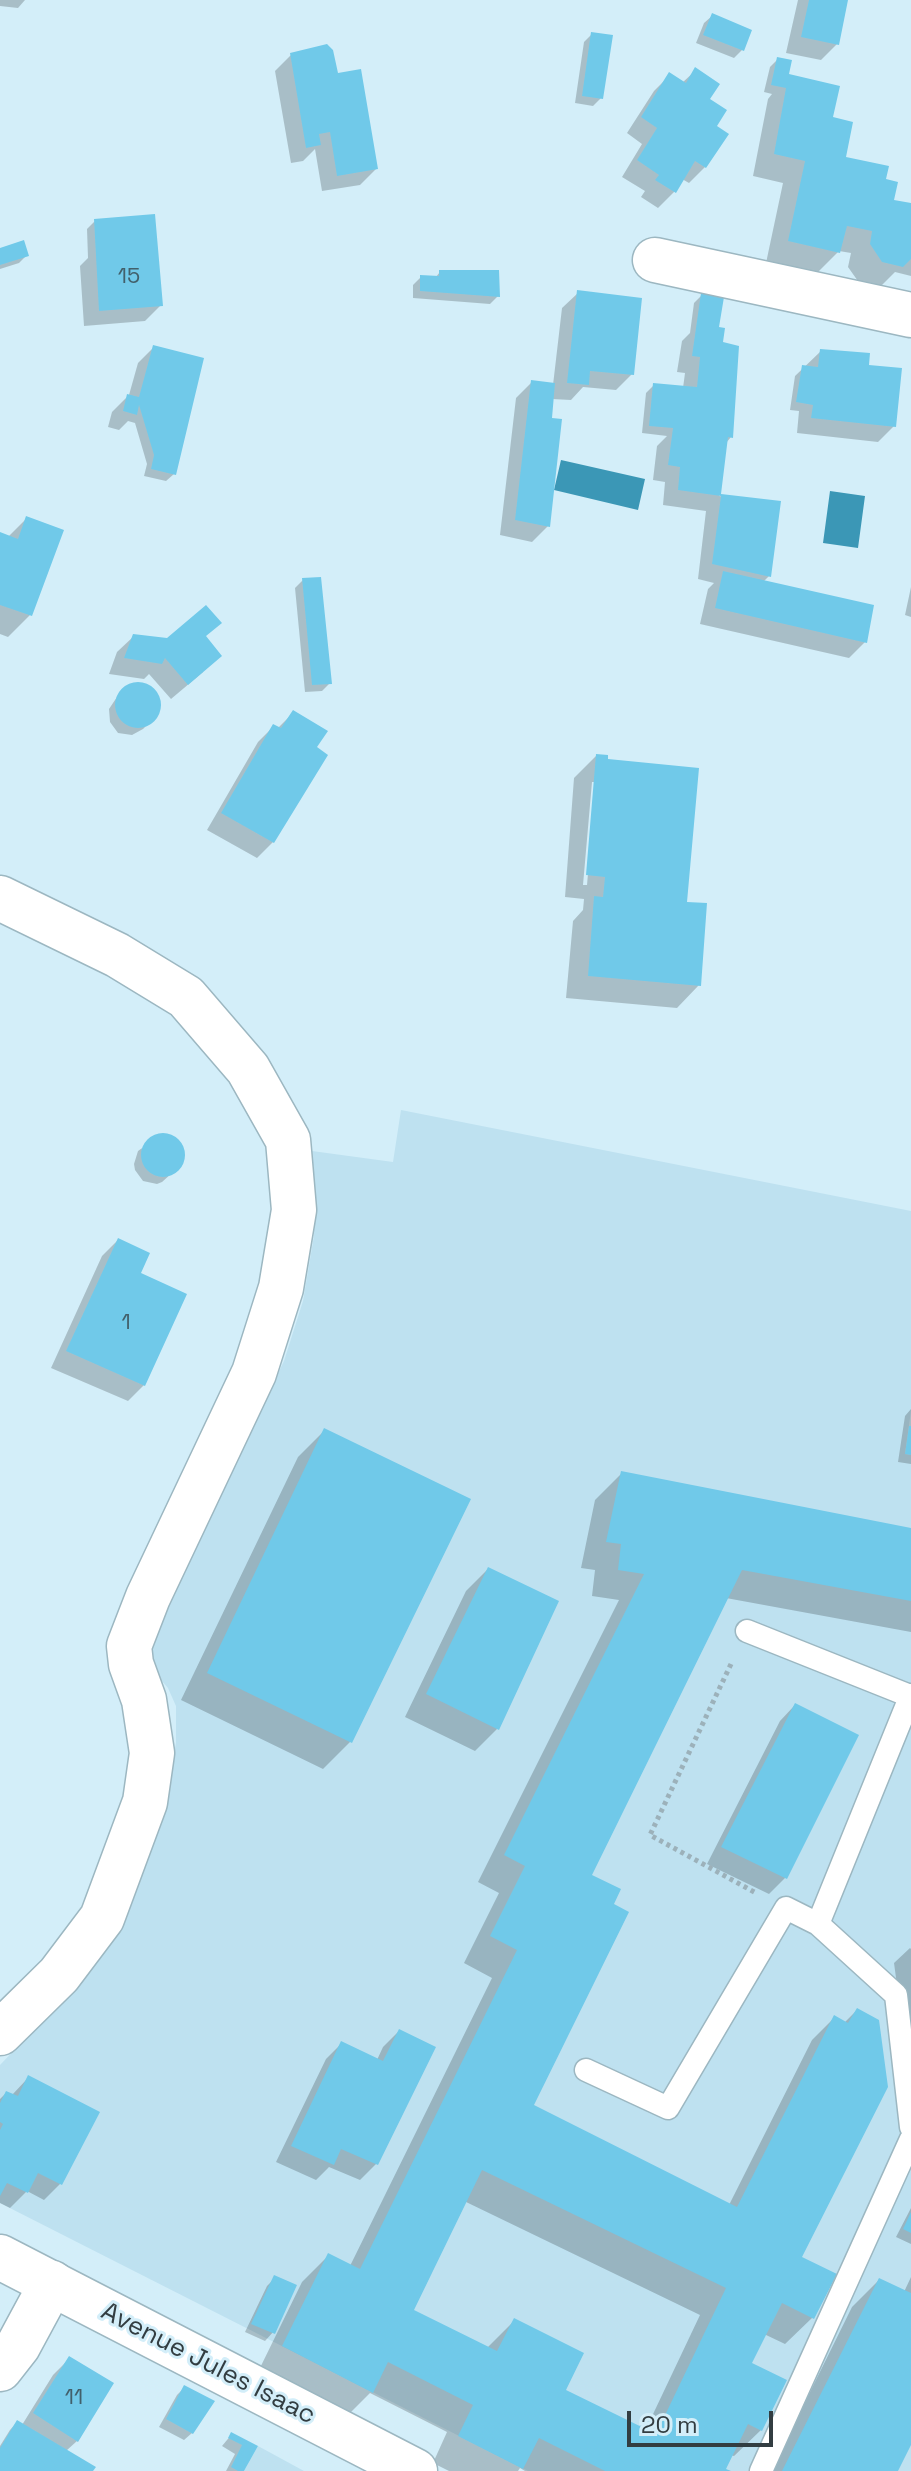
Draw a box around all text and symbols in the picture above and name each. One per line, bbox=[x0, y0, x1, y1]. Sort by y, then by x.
house number: 15 bbox=[118, 264, 140, 290]
house number: 1 bbox=[121, 1310, 131, 1336]
street label: Avenue Jules Isaac bbox=[96, 2296, 320, 2432]
house number: 11 bbox=[65, 2385, 83, 2411]
scale bar bbox=[631, 2395, 777, 2445]
text: 20 m bbox=[641, 2409, 698, 2440]

